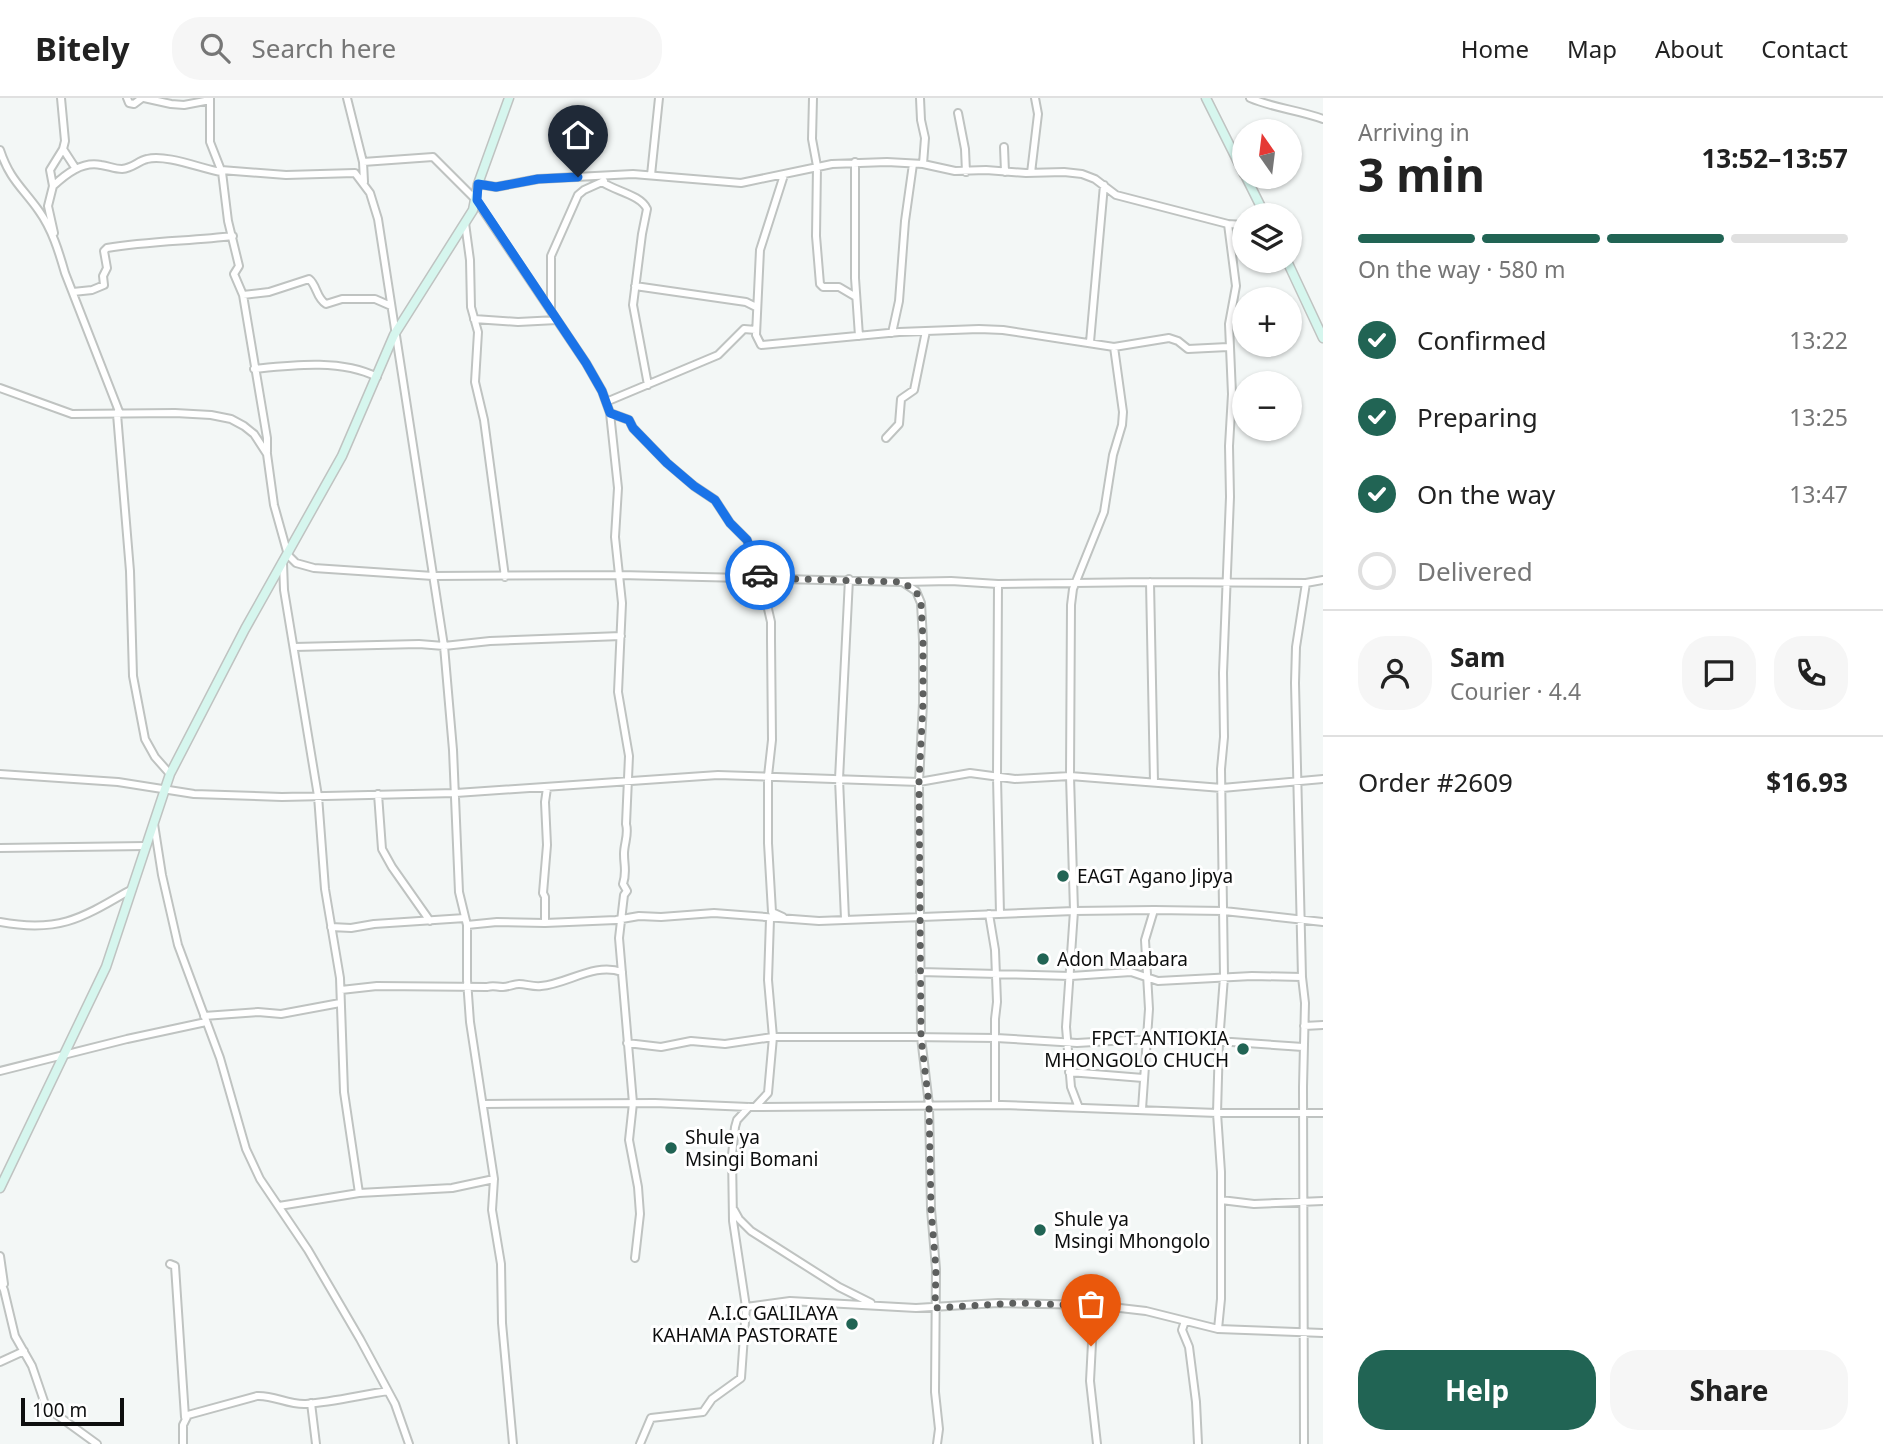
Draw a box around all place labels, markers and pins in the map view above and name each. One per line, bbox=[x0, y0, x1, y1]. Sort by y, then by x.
pin bbox=[548, 105, 608, 177]
place label: EAGT Agano Jipya bbox=[1077, 863, 1233, 889]
marker: EAGT Agano Jipya bbox=[1055, 868, 1071, 884]
place label: Adon Maabara bbox=[1057, 946, 1188, 972]
marker: Adon Maabara bbox=[1035, 951, 1051, 967]
place label: FPCT ANTIOKIA MHONGOLO CHUCH bbox=[1044, 1025, 1230, 1073]
marker: FPCT ANTIOKIA MHONGOLO CHUCH bbox=[1235, 1041, 1251, 1057]
place label: Shule ya Msingi Bomani bbox=[685, 1124, 818, 1172]
marker: Shule ya Msingi Bomani bbox=[663, 1140, 679, 1156]
place label: Shule ya Msingi Mhongolo bbox=[1054, 1206, 1210, 1254]
marker: Shule ya Msingi Mhongolo bbox=[1032, 1222, 1048, 1238]
pin bbox=[1061, 1274, 1121, 1346]
place label: A.I.C GALILAYA KAHAMA PASTORATE bbox=[652, 1300, 839, 1348]
marker: A.I.C GALILAYA KAHAMA PASTORATE bbox=[844, 1316, 860, 1332]

